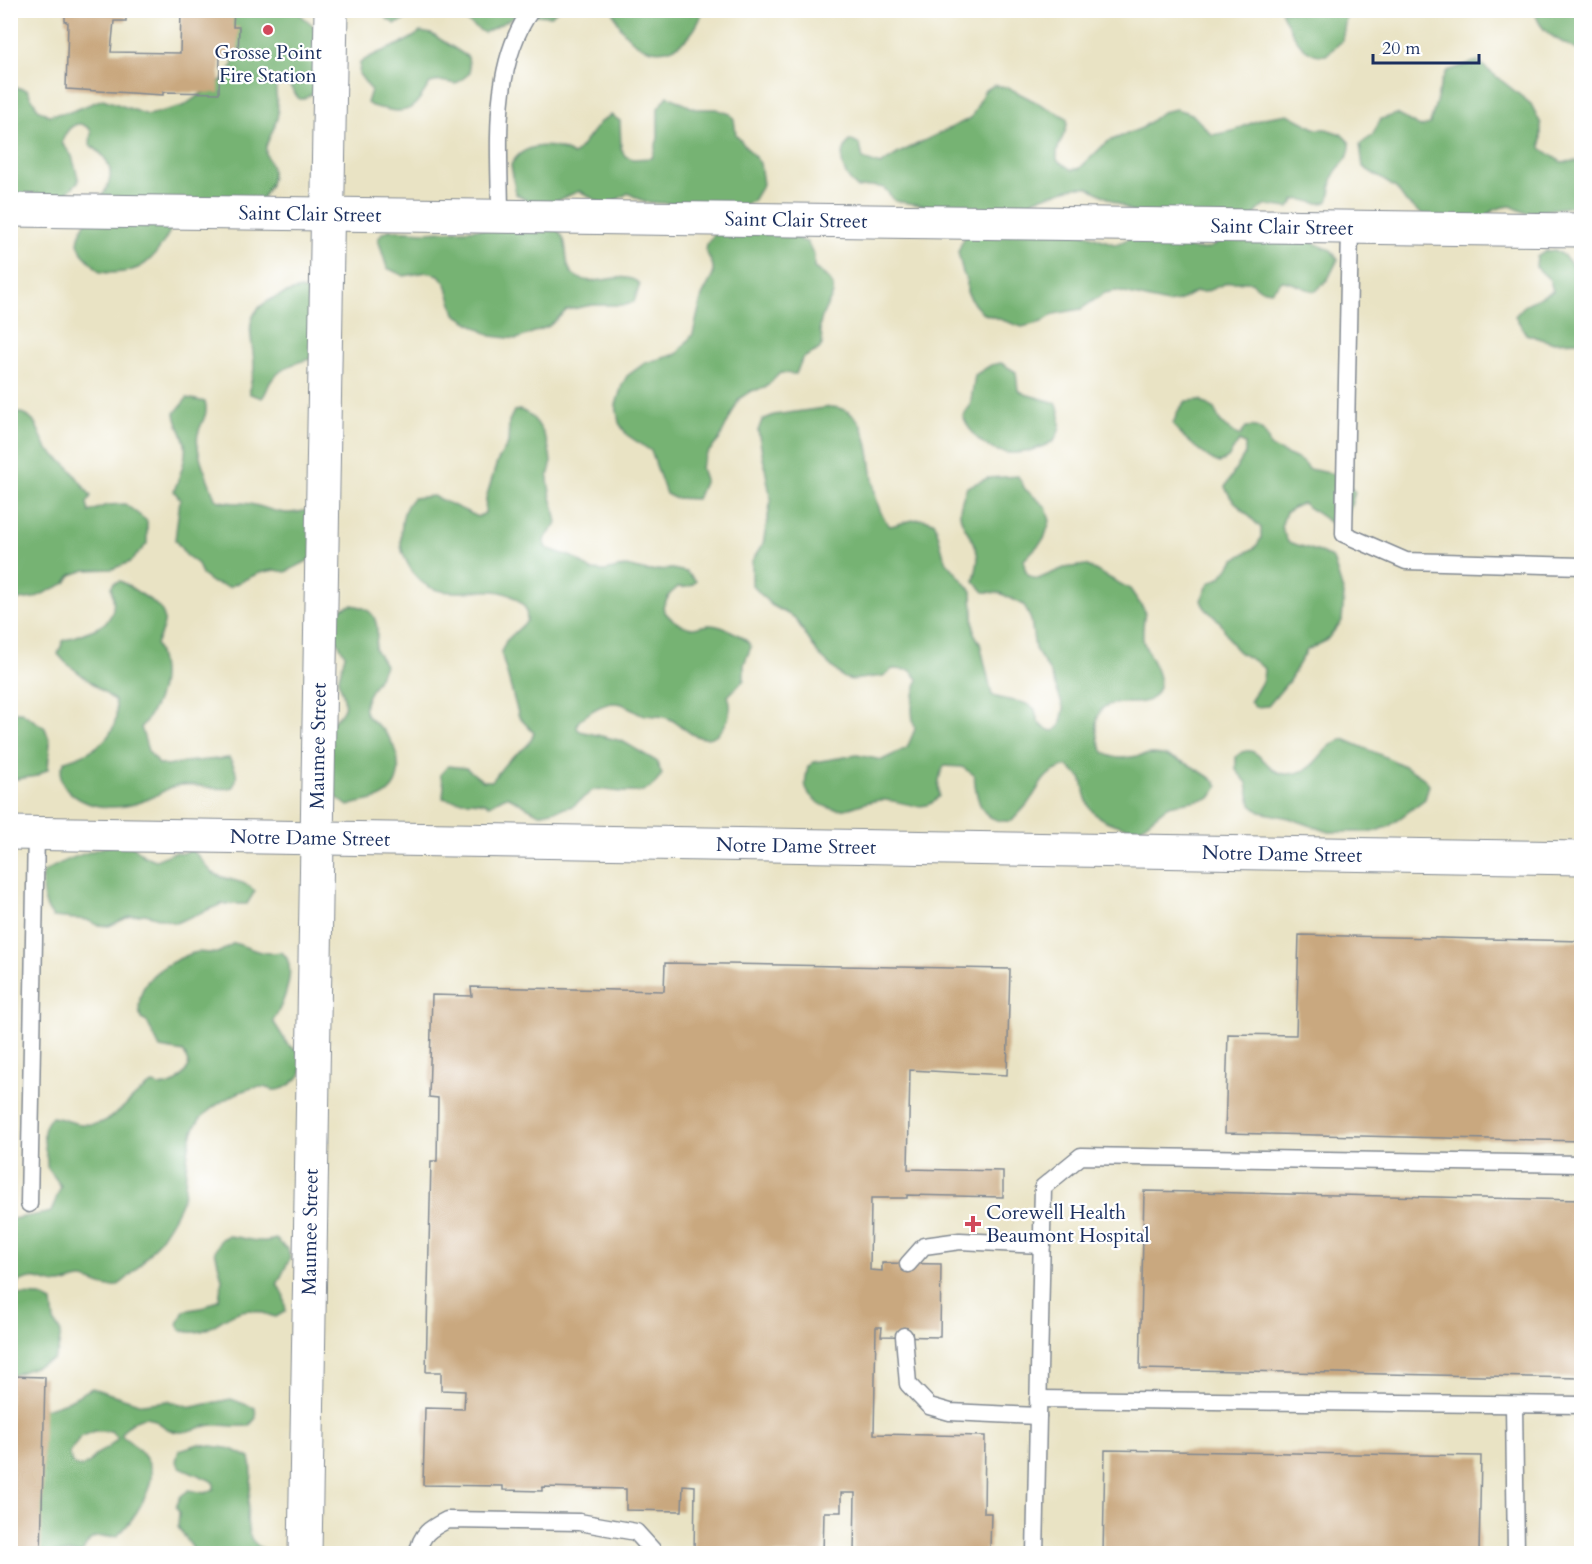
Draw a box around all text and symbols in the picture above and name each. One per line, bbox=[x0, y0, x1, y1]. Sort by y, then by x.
marker: Grosse Point Fire Station bbox=[261, 23, 275, 37]
scale bar bbox=[1373, 27, 1480, 65]
text: 20 m bbox=[1382, 36, 1421, 61]
place label: Grosse Point Fire Station bbox=[214, 39, 323, 89]
street label: Saint Clair Street bbox=[238, 199, 382, 229]
street label: Saint Clair Street bbox=[724, 205, 868, 235]
street label: Saint Clair Street bbox=[1210, 212, 1354, 242]
street label: Maumee Street bbox=[303, 682, 333, 810]
street label: Notre Dame Street bbox=[230, 823, 391, 853]
street label: Notre Dame Street bbox=[716, 831, 877, 861]
street label: Notre Dame Street bbox=[1202, 839, 1363, 869]
street label: Maumee Street bbox=[295, 1168, 325, 1296]
place label: Corewell Health Beaumont Hospital bbox=[986, 1199, 1150, 1249]
marker: Corewell Health Beaumont Hospital bbox=[964, 1215, 982, 1233]

